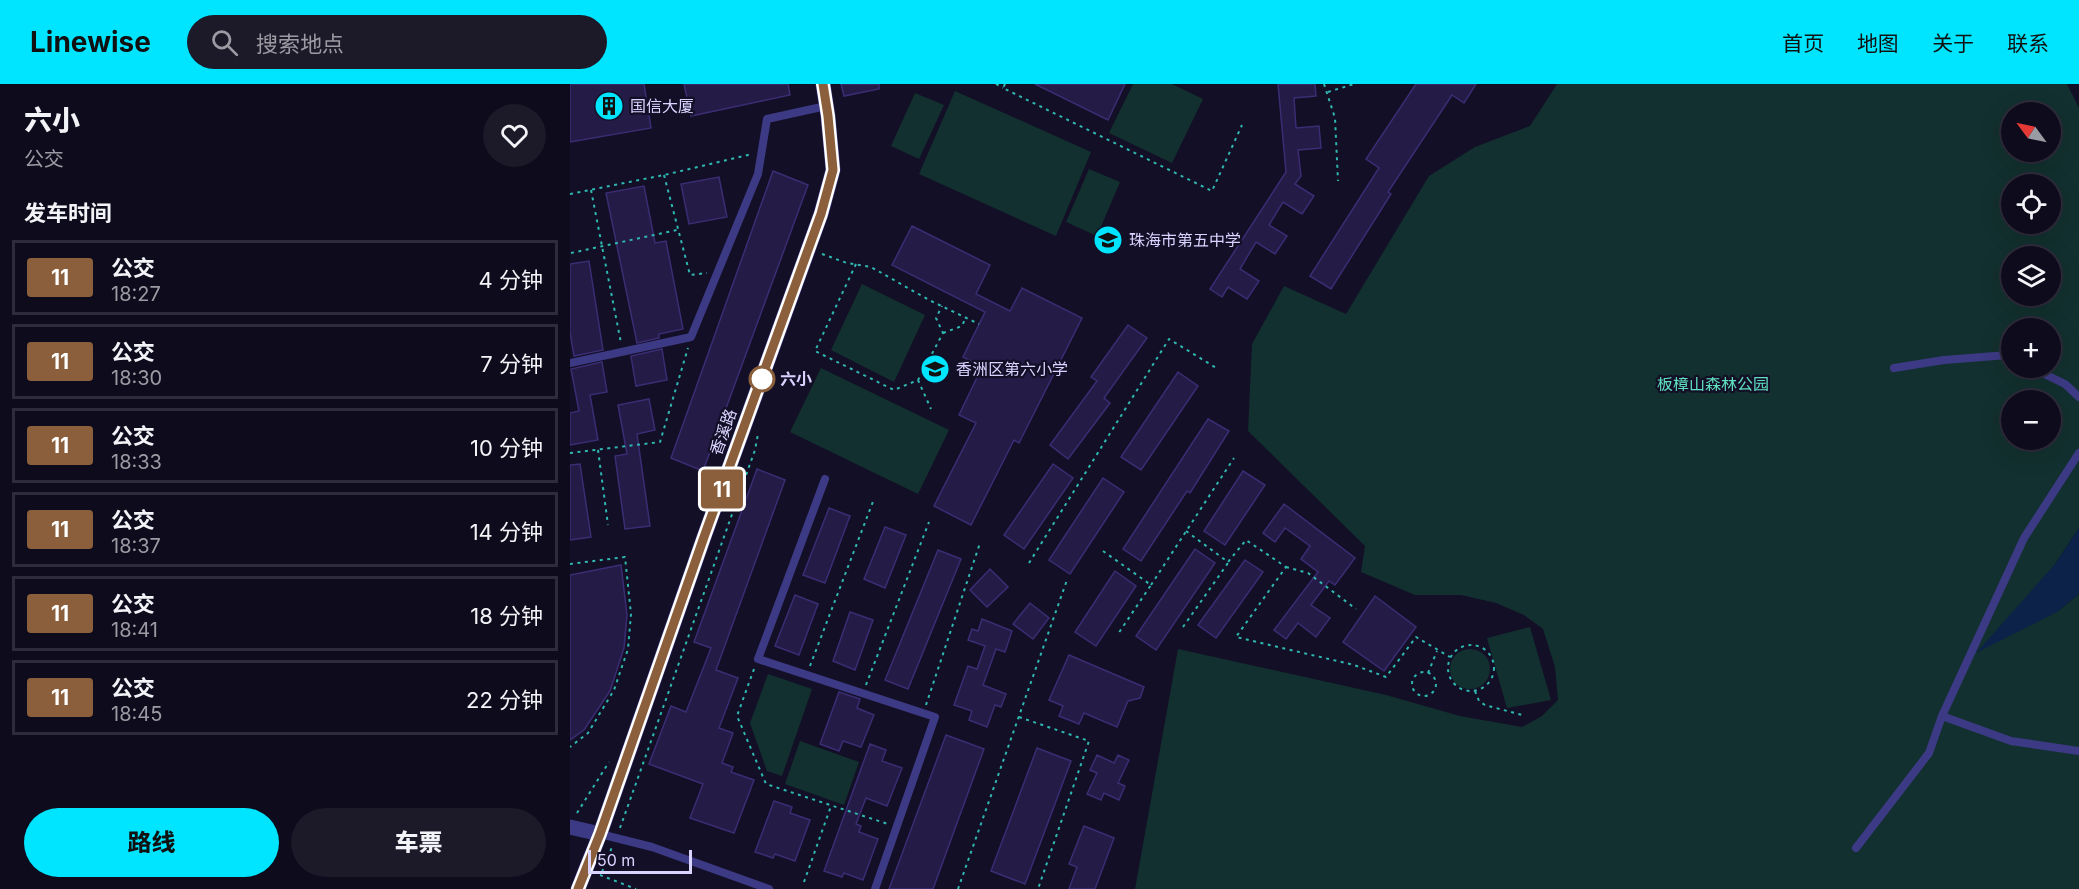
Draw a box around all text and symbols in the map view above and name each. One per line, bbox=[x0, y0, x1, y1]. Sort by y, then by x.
search box bbox=[187, 15, 607, 69]
text: Linewise bbox=[30, 25, 151, 59]
icon: search bbox=[208, 26, 241, 59]
text: 搜索地点 bbox=[256, 31, 344, 57]
text: 首页 bbox=[1782, 31, 1824, 56]
text: 地图 bbox=[1857, 31, 1899, 56]
text: 关于 bbox=[1932, 31, 1974, 56]
text: 联系 bbox=[2007, 31, 2049, 56]
building icon: 国信大厦 bbox=[593, 90, 625, 122]
place label: 国信大厦 bbox=[630, 96, 694, 116]
north arrow bbox=[2001, 102, 2061, 162]
map controls bbox=[2001, 102, 2061, 450]
text: 六小 bbox=[24, 103, 80, 137]
button: heart bbox=[483, 104, 546, 167]
text: 公交 bbox=[24, 147, 64, 171]
button: locate bbox=[2001, 174, 2061, 234]
text: 发车时间 bbox=[24, 200, 112, 226]
school or university icon: 珠海市第五中学 bbox=[1092, 224, 1124, 256]
place label: 珠海市第五中学 bbox=[1129, 230, 1241, 250]
button: layers bbox=[2001, 246, 2061, 306]
text: 公交 bbox=[111, 255, 155, 281]
text: 11 bbox=[51, 265, 69, 290]
text: 4 分钟 bbox=[479, 267, 543, 293]
text: 18:27 bbox=[111, 282, 161, 306]
button: + bbox=[2001, 318, 2061, 378]
text: 公交 bbox=[111, 339, 155, 365]
text: 11 bbox=[51, 349, 69, 374]
text: 7 分钟 bbox=[480, 351, 543, 377]
school or university icon: 香洲区第六小学 bbox=[919, 353, 951, 385]
place label: 香洲区第六小学 bbox=[956, 359, 1068, 379]
text: 18:30 bbox=[111, 366, 162, 390]
marker: 六小 bbox=[749, 366, 775, 392]
place label: 六小 bbox=[780, 369, 812, 389]
park label: 板樟山森林公园 bbox=[1657, 374, 1769, 394]
button: − bbox=[2001, 390, 2061, 450]
street label: 香溪路 bbox=[705, 406, 741, 458]
text: 公交 bbox=[111, 423, 155, 449]
text: 11 bbox=[51, 433, 69, 458]
text: 10 分钟 bbox=[470, 435, 543, 461]
text: 18:33 bbox=[111, 450, 162, 474]
line badge: 11 bbox=[695, 470, 749, 508]
text: 11 bbox=[713, 477, 731, 502]
text: 公交 bbox=[111, 507, 155, 533]
text: 11 bbox=[51, 517, 69, 542]
text: 14 分钟 bbox=[470, 519, 543, 545]
text: 18:37 bbox=[111, 534, 161, 558]
text: 公交 bbox=[111, 591, 155, 617]
text: 11 bbox=[51, 601, 69, 626]
text: 18 分钟 bbox=[470, 603, 543, 629]
text: 18:41 bbox=[111, 618, 158, 642]
text: 公交 bbox=[111, 675, 155, 701]
text: 11 bbox=[51, 685, 69, 710]
text: 22 分钟 bbox=[466, 687, 543, 713]
text: 18:45 bbox=[111, 702, 162, 726]
button: 路线 bbox=[24, 808, 279, 877]
button: 车票 bbox=[291, 808, 546, 877]
scale bar bbox=[588, 847, 692, 874]
text: 50 m bbox=[597, 850, 635, 870]

